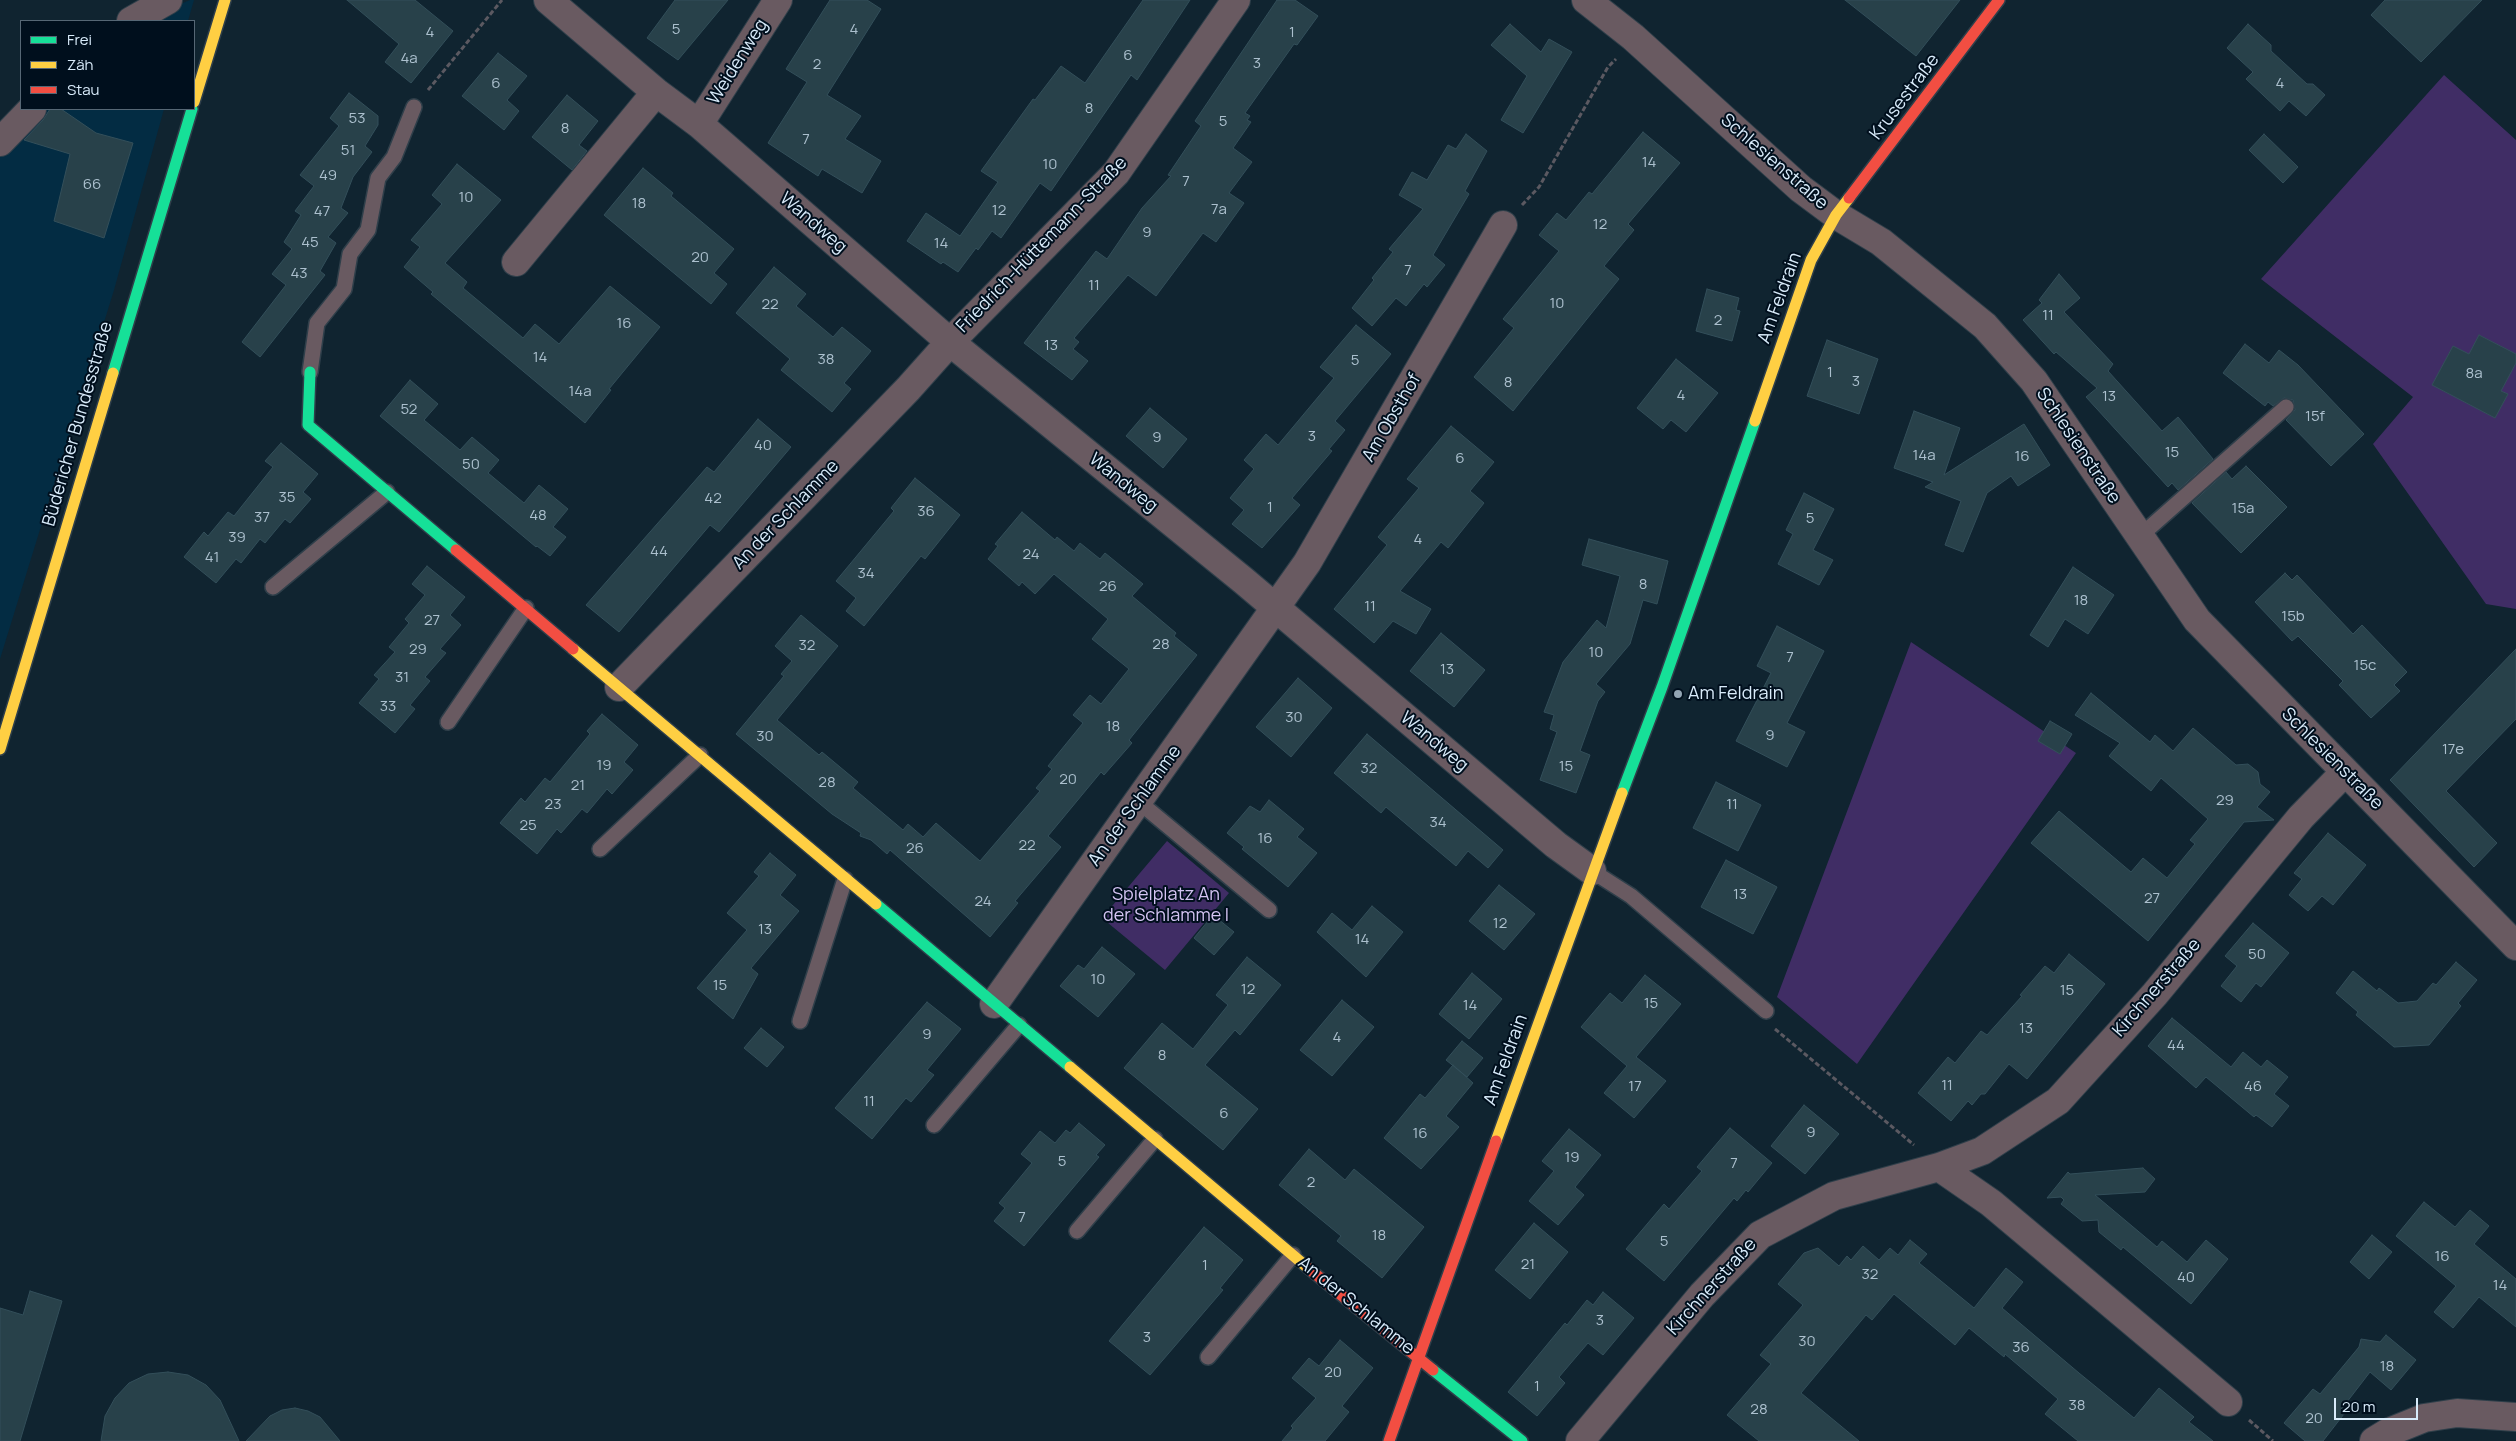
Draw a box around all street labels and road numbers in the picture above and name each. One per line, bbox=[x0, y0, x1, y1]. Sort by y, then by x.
street label: Weidenweg bbox=[703, 15, 773, 109]
street label: Krusestraße bbox=[1866, 50, 1944, 144]
street label: Schlesienstraße bbox=[1716, 110, 1832, 214]
street label: Friedrich-Hüttemann-Straße bbox=[952, 152, 1132, 338]
street label: Wandweg bbox=[775, 188, 851, 258]
street label: Am Feldrain bbox=[1754, 249, 1806, 347]
street label: Büdericher Bundesstraße bbox=[38, 319, 118, 529]
street label: Am Obsthof bbox=[1358, 370, 1426, 466]
street label: Schlesienstraße bbox=[2031, 384, 2125, 508]
street label: Wandweg bbox=[1084, 449, 1162, 517]
street label: An der Schlamme bbox=[728, 456, 844, 574]
street label: Schlesienstraße bbox=[2277, 704, 2387, 814]
street label: Wandweg bbox=[1396, 707, 1472, 777]
street label: An der Schlamme bbox=[1084, 741, 1186, 871]
street label: Kirchnerstraße bbox=[2108, 934, 2206, 1042]
street label: Am Feldrain bbox=[1480, 1011, 1532, 1109]
street label: Kirchnerstraße bbox=[1663, 1234, 1761, 1340]
street label: An der Schlamme bbox=[1293, 1252, 1419, 1360]

